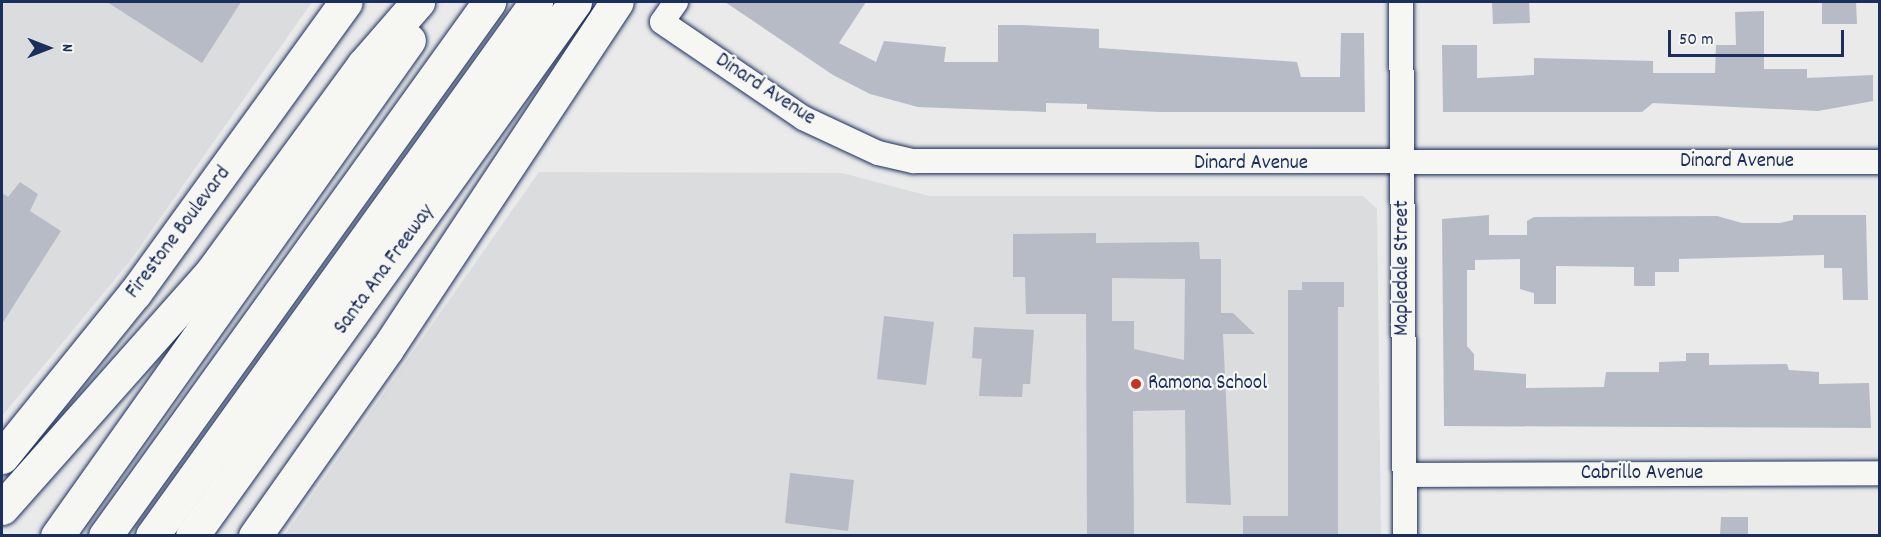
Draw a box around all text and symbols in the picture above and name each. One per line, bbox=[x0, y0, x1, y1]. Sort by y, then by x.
north arrow bbox=[18, 18, 78, 78]
scale bar bbox=[1671, 18, 1846, 56]
text: 50 m bbox=[1679, 28, 1714, 53]
text: N bbox=[55, 44, 78, 52]
street label: Dinard Avenue bbox=[710, 48, 820, 132]
street label: Dinard Avenue bbox=[1680, 149, 1794, 175]
street label: Dinard Avenue bbox=[1194, 151, 1308, 177]
street label: Firestone Boulevard bbox=[121, 162, 237, 304]
street label: Santa Ana Freeway bbox=[329, 200, 441, 340]
street label: Mapledale Street bbox=[1390, 200, 1416, 336]
place label: Ramona School bbox=[1148, 371, 1267, 397]
marker: Ramona School bbox=[1129, 377, 1143, 391]
street label: Cabrillo Avenue bbox=[1581, 461, 1703, 487]

